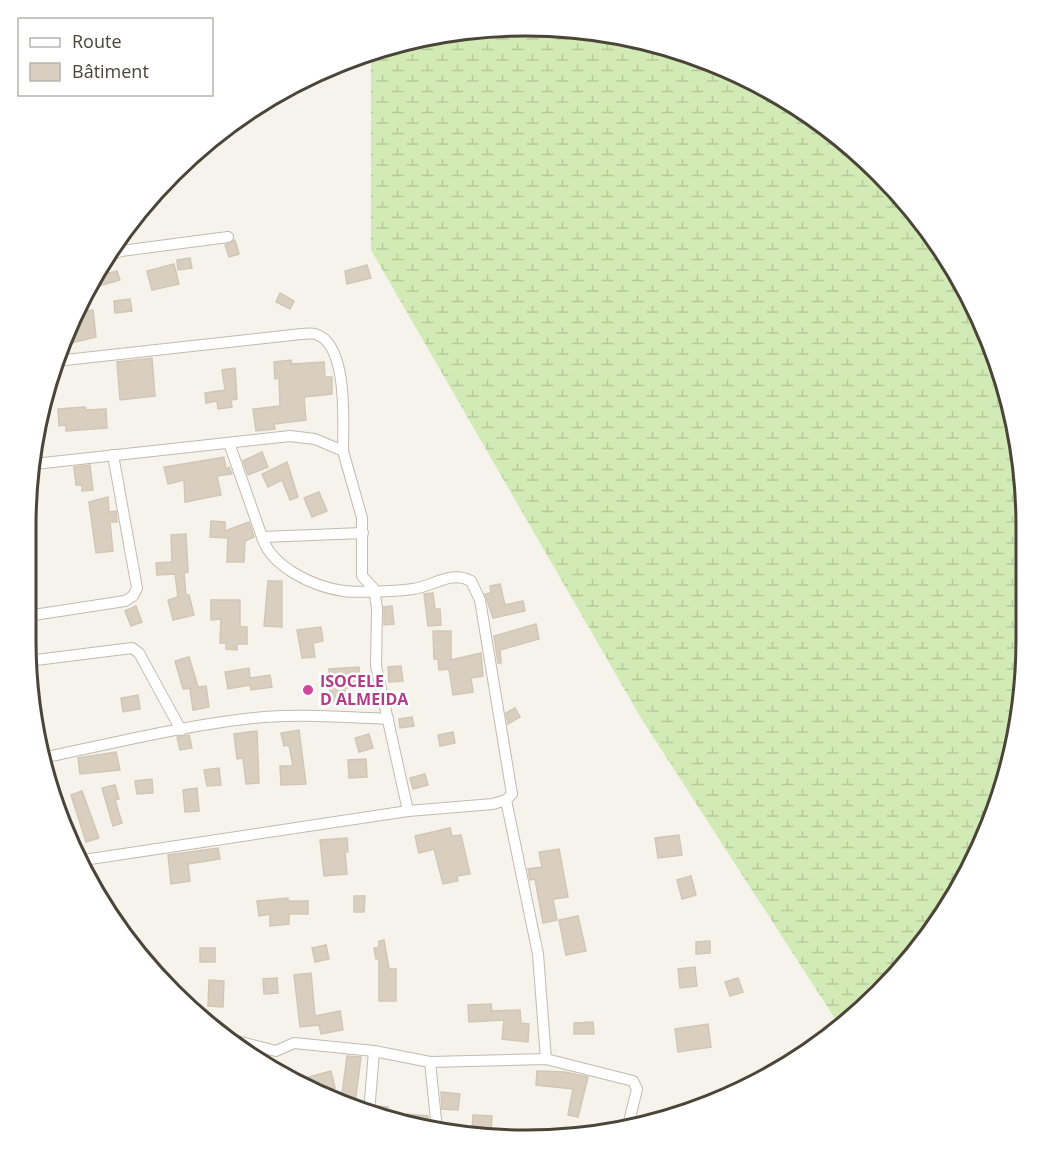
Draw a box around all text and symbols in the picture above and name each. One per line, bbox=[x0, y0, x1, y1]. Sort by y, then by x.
legend bbox=[18, 18, 213, 96]
text: Route bbox=[72, 29, 122, 53]
text: Bâtiment bbox=[72, 59, 149, 83]
place label: ISOCELE D ALMEIDA bbox=[320, 670, 409, 710]
marker: ISOCELE D ALMEIDA bbox=[301, 683, 315, 697]

